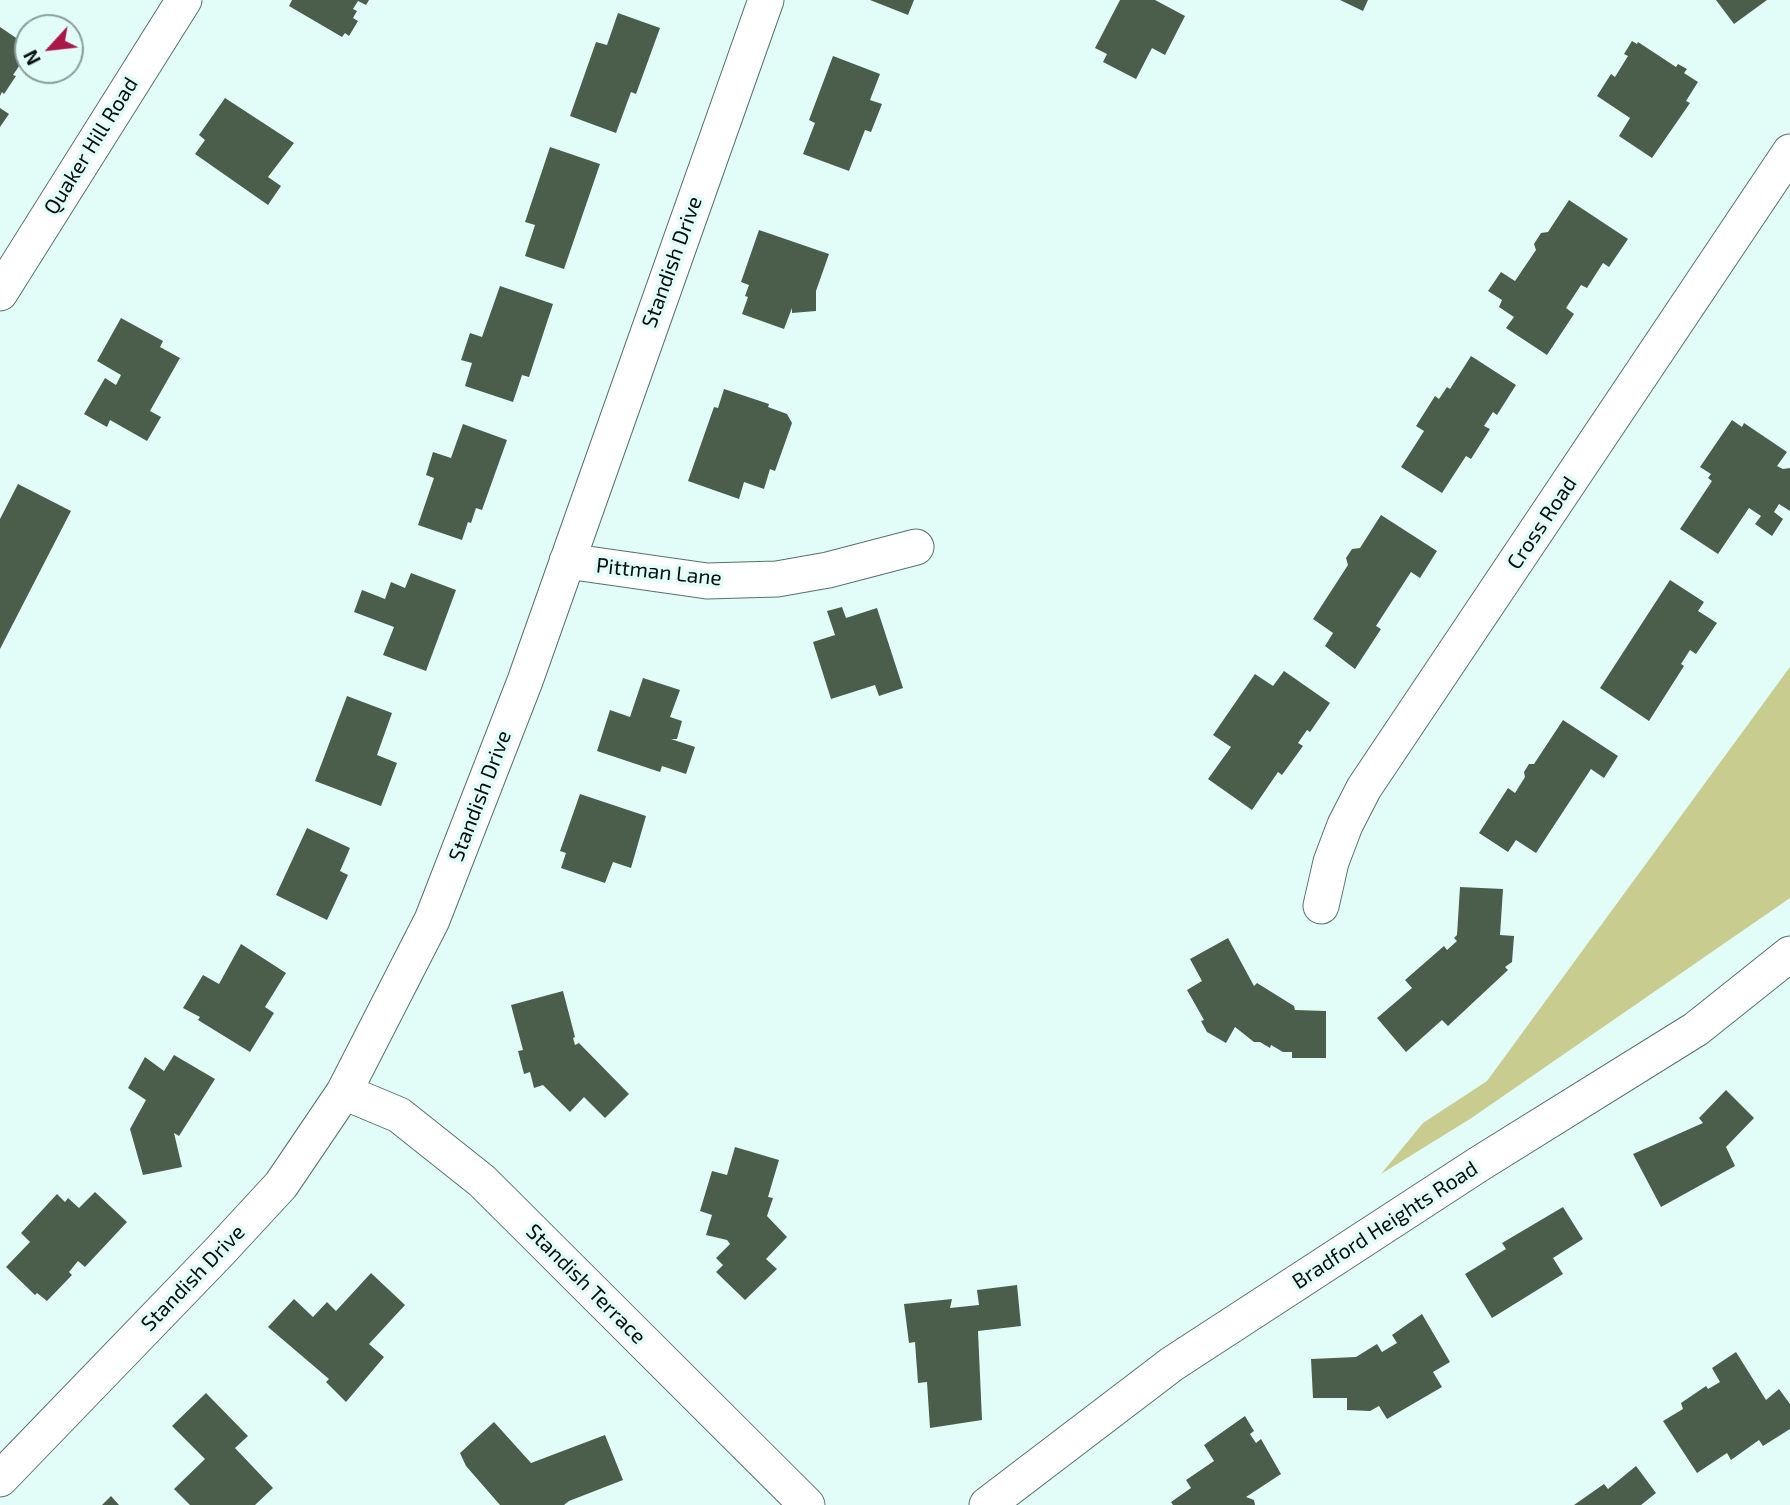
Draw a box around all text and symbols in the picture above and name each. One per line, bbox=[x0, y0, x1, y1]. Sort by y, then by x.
north arrow bbox=[14, 14, 84, 84]
text: N bbox=[18, 47, 45, 69]
street label: Quaker Hill Road bbox=[39, 73, 143, 219]
street label: Standish Drive bbox=[637, 193, 707, 331]
street label: Cross Road bbox=[1502, 472, 1582, 574]
street label: Pittman Lane bbox=[595, 553, 723, 591]
street label: Standish Drive bbox=[444, 727, 516, 865]
street label: Bradford Heights Road bbox=[1288, 1156, 1482, 1294]
street label: Standish Terrace bbox=[521, 1219, 651, 1349]
street label: Standish Drive bbox=[136, 1220, 250, 1336]

